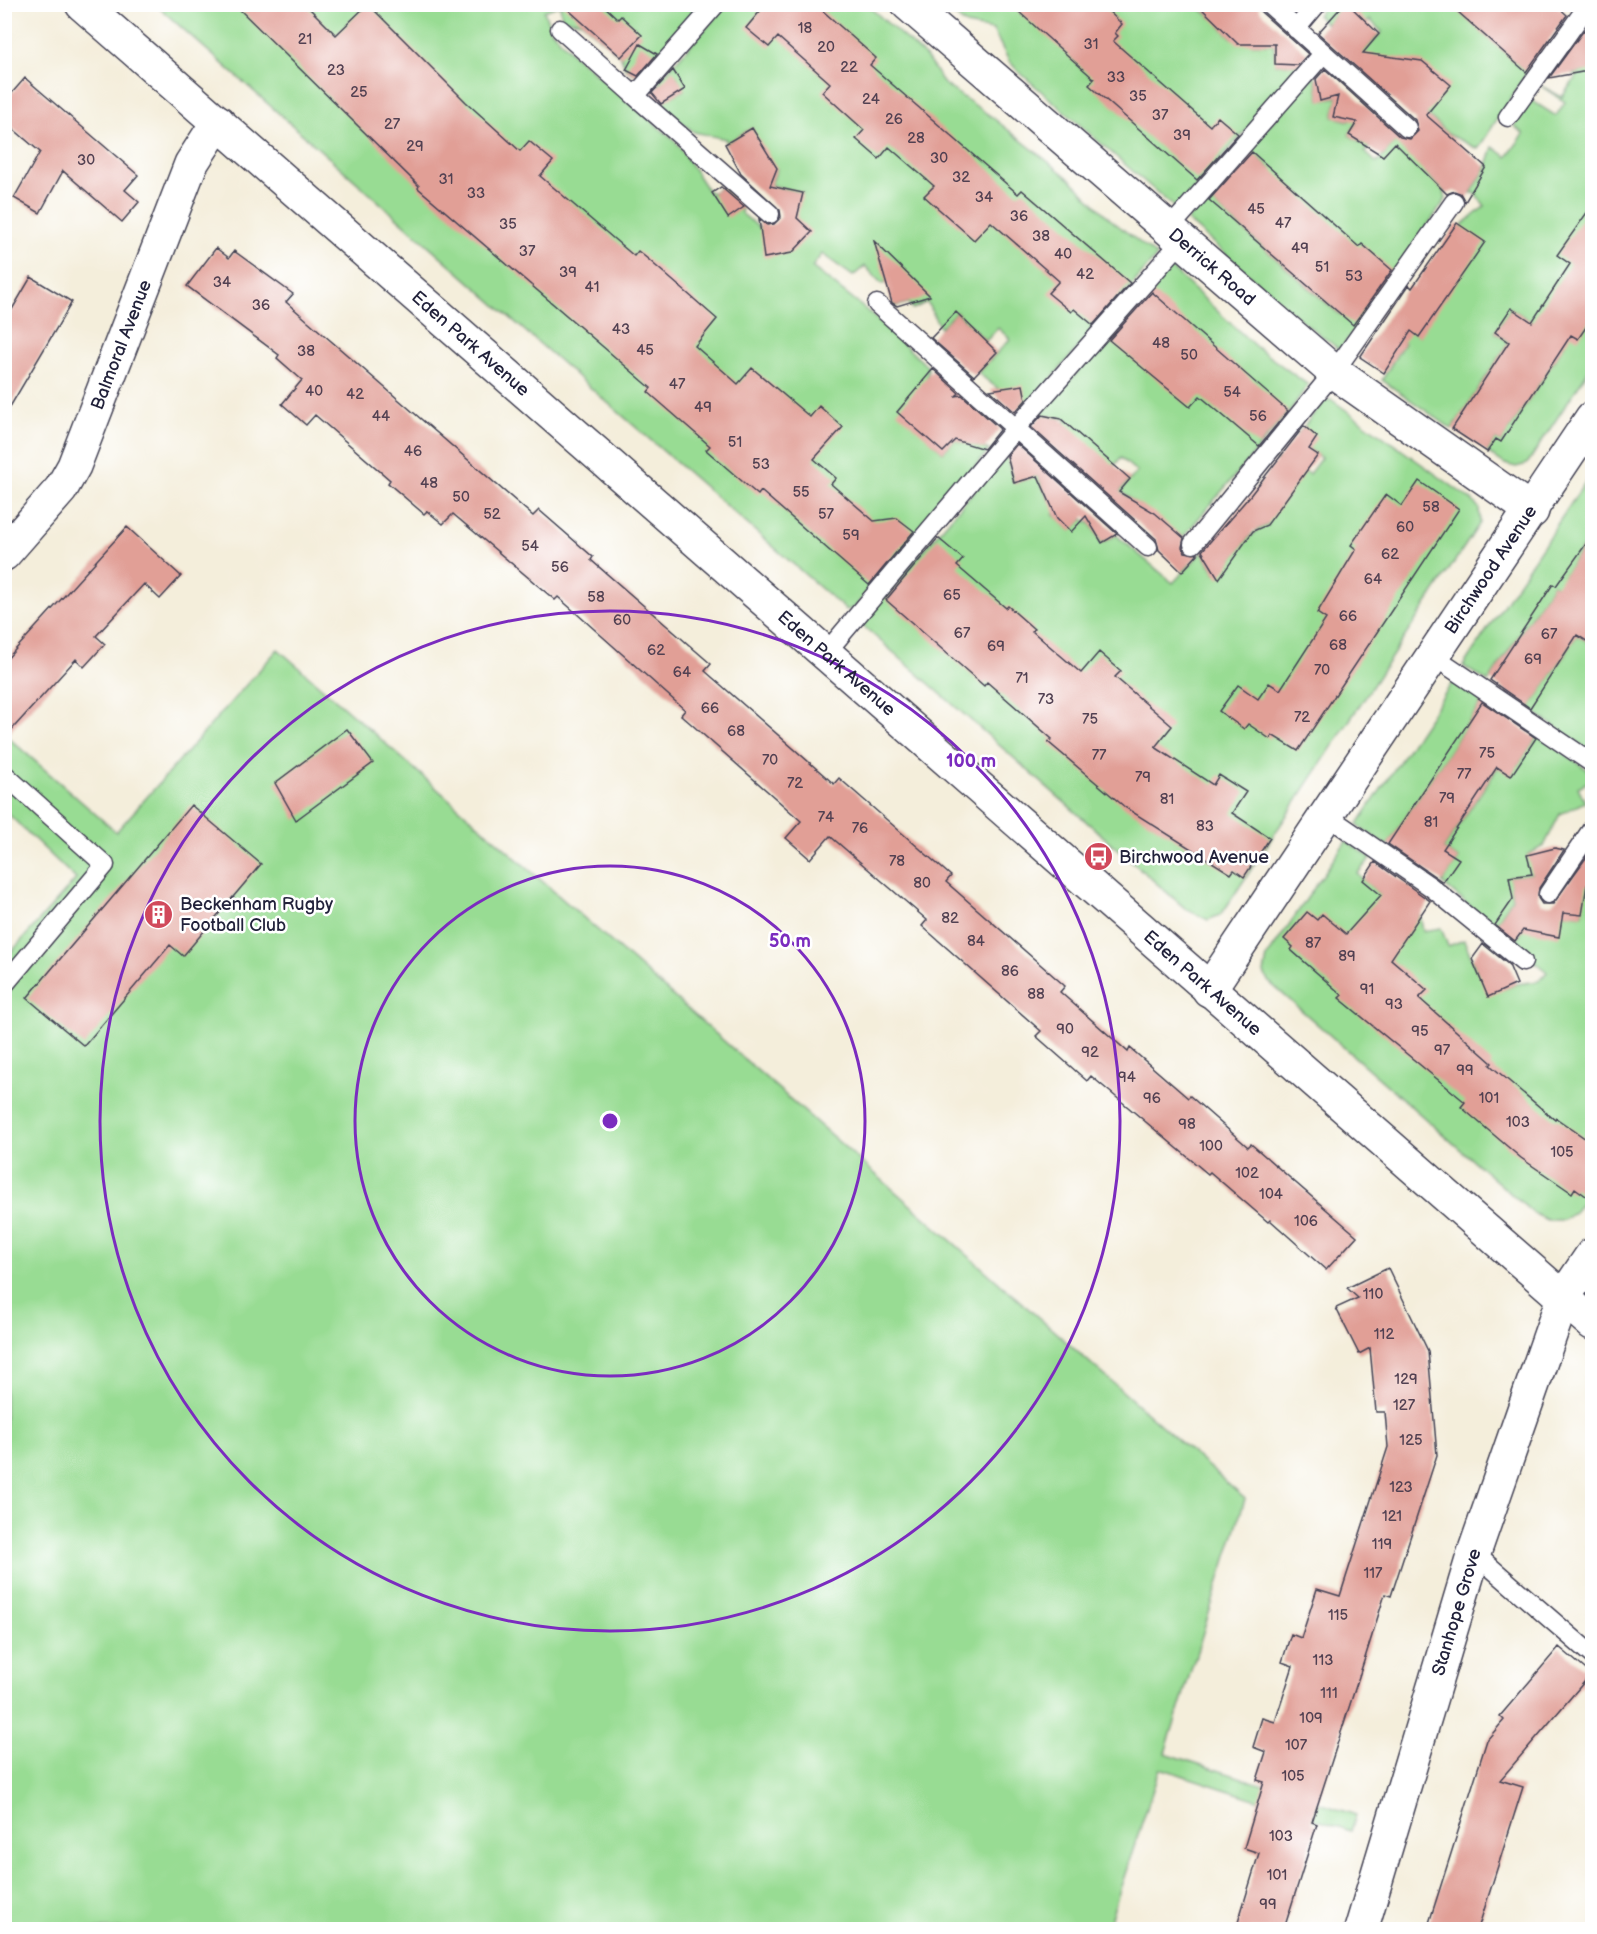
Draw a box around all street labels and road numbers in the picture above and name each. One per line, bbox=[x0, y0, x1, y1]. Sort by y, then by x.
street label: Derrick Road bbox=[1164, 224, 1259, 310]
street label: Balmoral Avenue bbox=[87, 277, 156, 413]
street label: Eden Park Avenue bbox=[407, 287, 534, 401]
street label: Birchwood Avenue bbox=[1440, 501, 1542, 638]
street label: Eden Park Avenue bbox=[773, 607, 900, 721]
street label: Eden Park Avenue bbox=[1139, 926, 1266, 1041]
street label: Stanhope Grove bbox=[1428, 1546, 1486, 1678]

